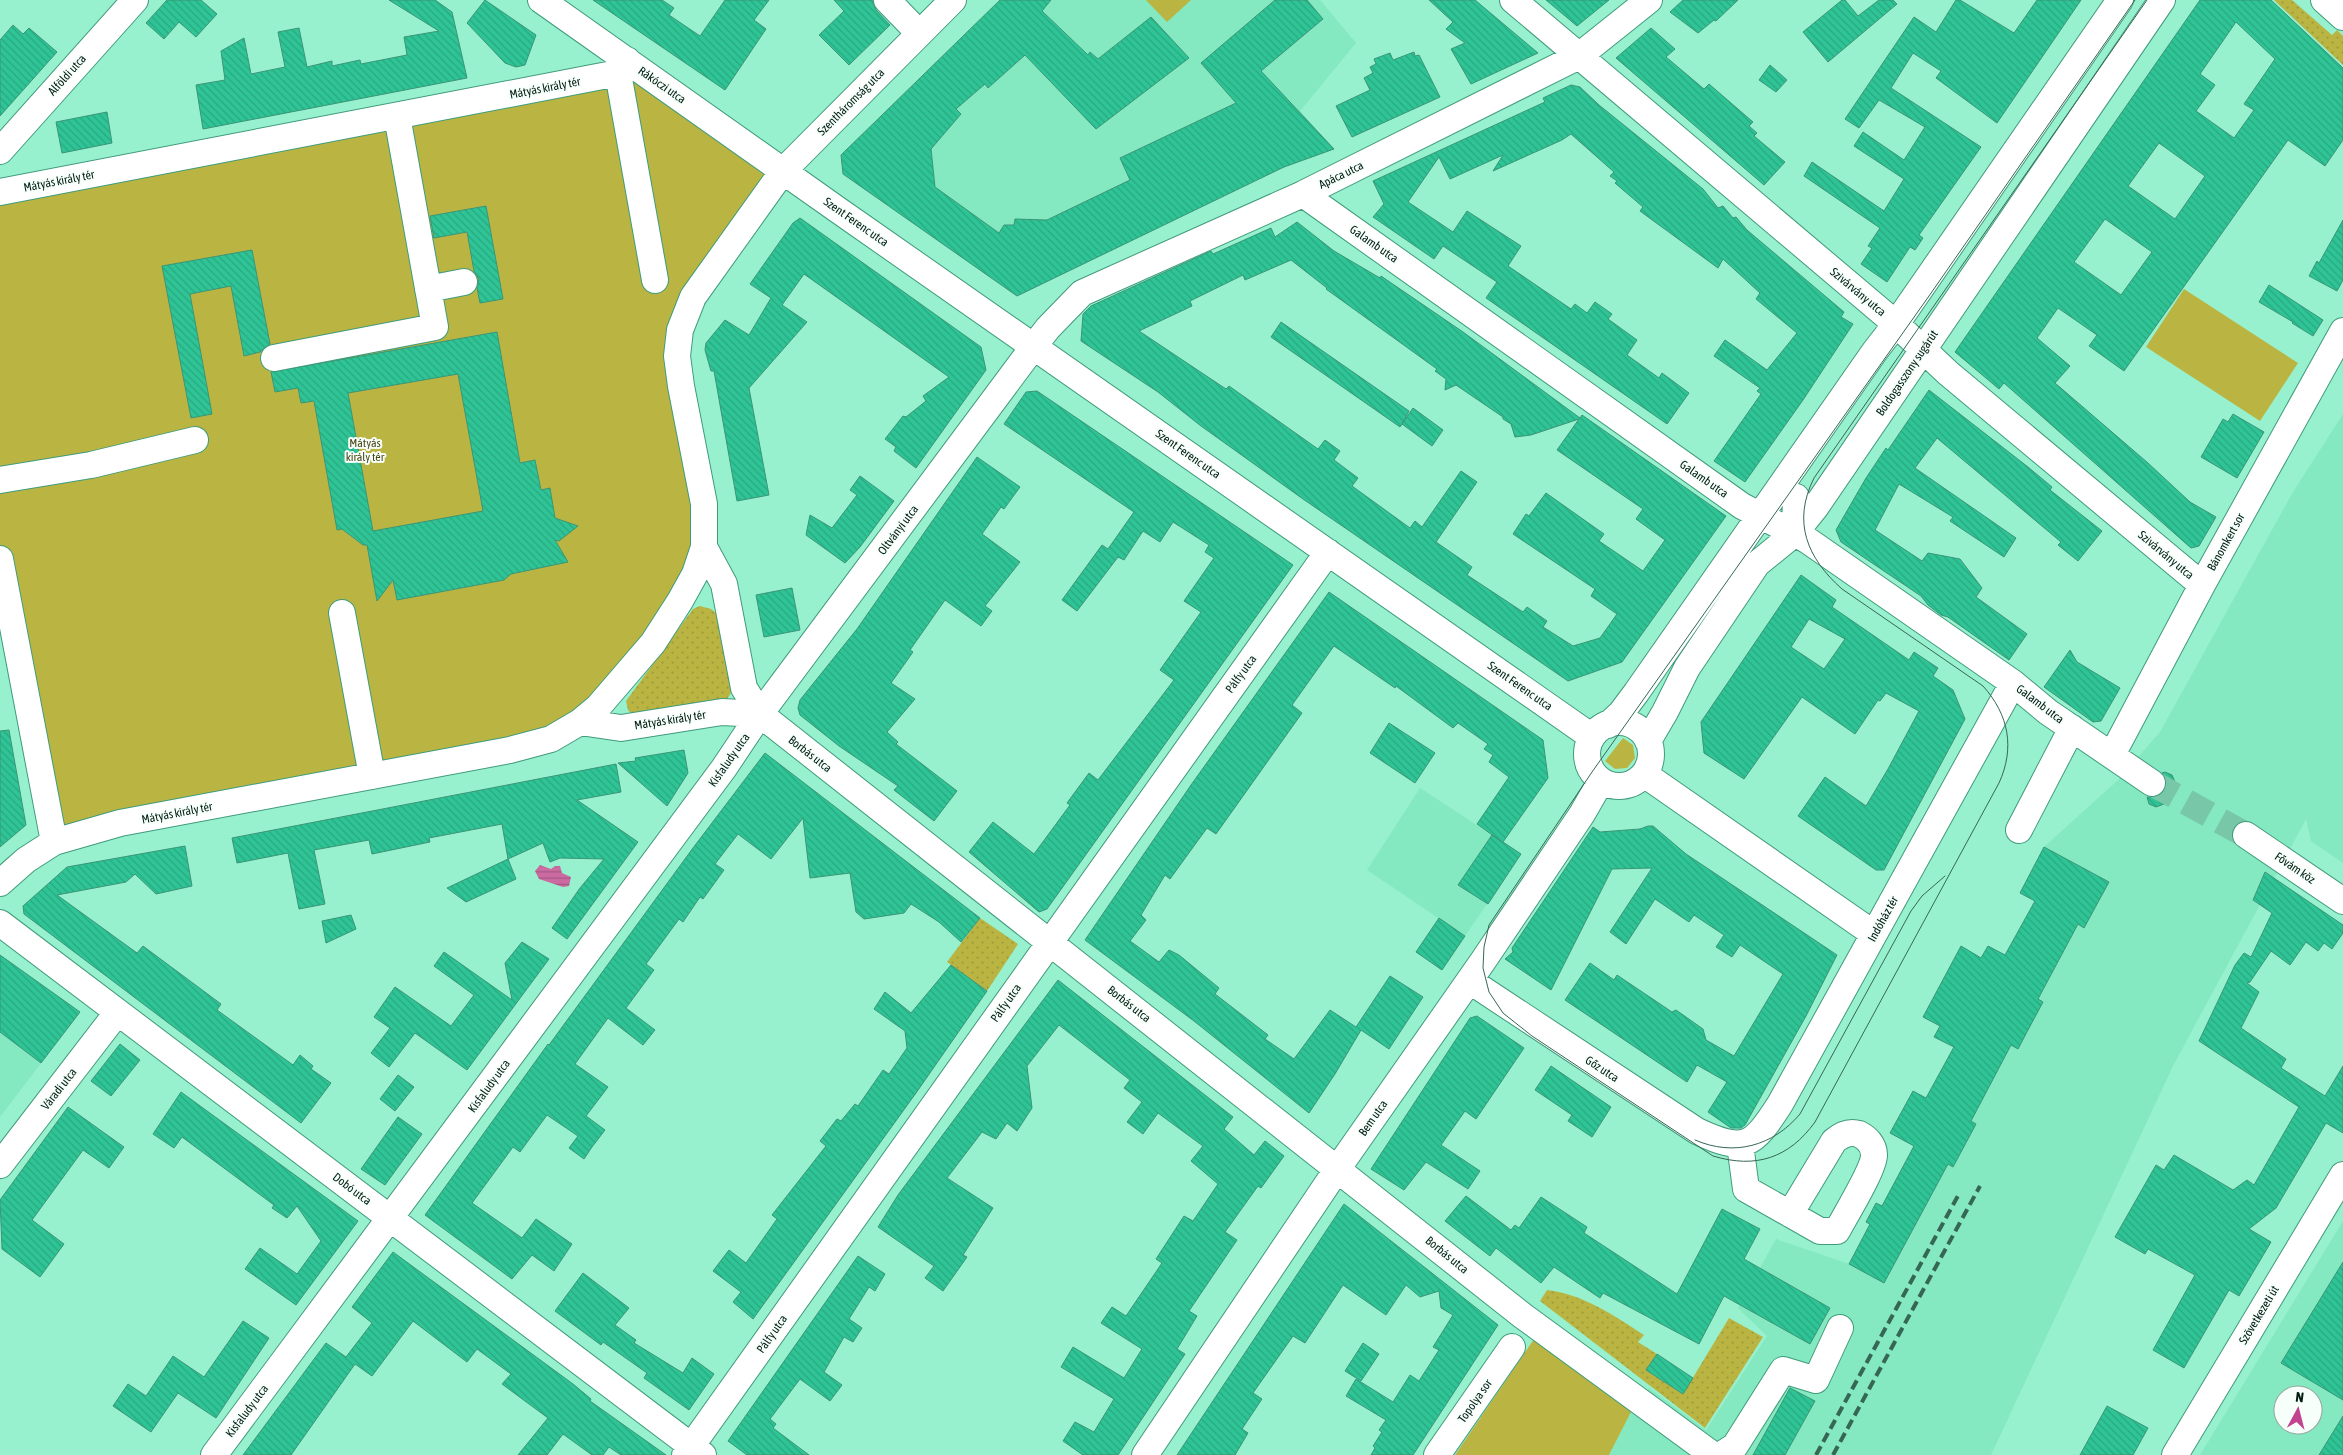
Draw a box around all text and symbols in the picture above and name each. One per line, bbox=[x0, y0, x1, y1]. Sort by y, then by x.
street label: Alföldi utca bbox=[45, 52, 89, 98]
street label: Rákóczi utca bbox=[636, 64, 688, 106]
street label: Szentháromság utca bbox=[815, 66, 887, 138]
street label: Mátyás király tér bbox=[508, 74, 582, 102]
street label: Apáca utca bbox=[1316, 158, 1366, 192]
street label: Mátyás király tér bbox=[22, 167, 96, 195]
street label: Szent Ferenc utca bbox=[821, 195, 891, 249]
street label: Galamb utca bbox=[1347, 222, 1401, 266]
street label: Szivárvány utca bbox=[1827, 265, 1889, 319]
street label: Boldogasszony sugárút bbox=[1873, 327, 1941, 418]
street label: Szent Ferenc utca bbox=[1153, 427, 1223, 481]
park label: Mátyás király tér bbox=[346, 436, 385, 464]
street label: Galamb utca bbox=[1677, 457, 1731, 501]
street label: Oltványi utca bbox=[875, 502, 921, 558]
street label: Bánomkert sor bbox=[2204, 510, 2248, 573]
street label: Szivárvány utca bbox=[2135, 528, 2197, 582]
street label: Pálfy utca bbox=[1223, 652, 1259, 696]
street label: Szent Ferenc utca bbox=[1485, 659, 1555, 713]
street label: Galamb utca bbox=[2013, 682, 2067, 726]
street label: Mátyás király tér bbox=[633, 707, 707, 733]
street label: Kisfaludy utca bbox=[705, 731, 753, 789]
street label: Borbás utca bbox=[786, 733, 834, 775]
street label: Mátyás király tér bbox=[140, 799, 214, 827]
street label: Fővám köz bbox=[2272, 849, 2318, 887]
street label: Indóház tér bbox=[1865, 893, 1901, 944]
street label: Pálfy utca bbox=[988, 981, 1024, 1025]
street label: Borbás utca bbox=[1105, 983, 1153, 1025]
street label: Gőz utca bbox=[1583, 1053, 1621, 1085]
street label: Kisfaludy utca bbox=[465, 1057, 513, 1115]
street label: Váradi utca bbox=[38, 1065, 80, 1113]
street label: Bem utca bbox=[1356, 1097, 1390, 1139]
street label: Dobó utca bbox=[330, 1170, 374, 1208]
street label: Borbás utca bbox=[1423, 1233, 1471, 1277]
street label: Szövetkezeti út bbox=[2236, 1283, 2282, 1347]
street label: Pálfy utca bbox=[754, 1312, 790, 1356]
street label: Topolya sor bbox=[1455, 1376, 1495, 1426]
street label: Kisfaludy utca bbox=[223, 1382, 271, 1440]
north arrow bbox=[2273, 1385, 2323, 1435]
text: N bbox=[2295, 1389, 2305, 1406]

